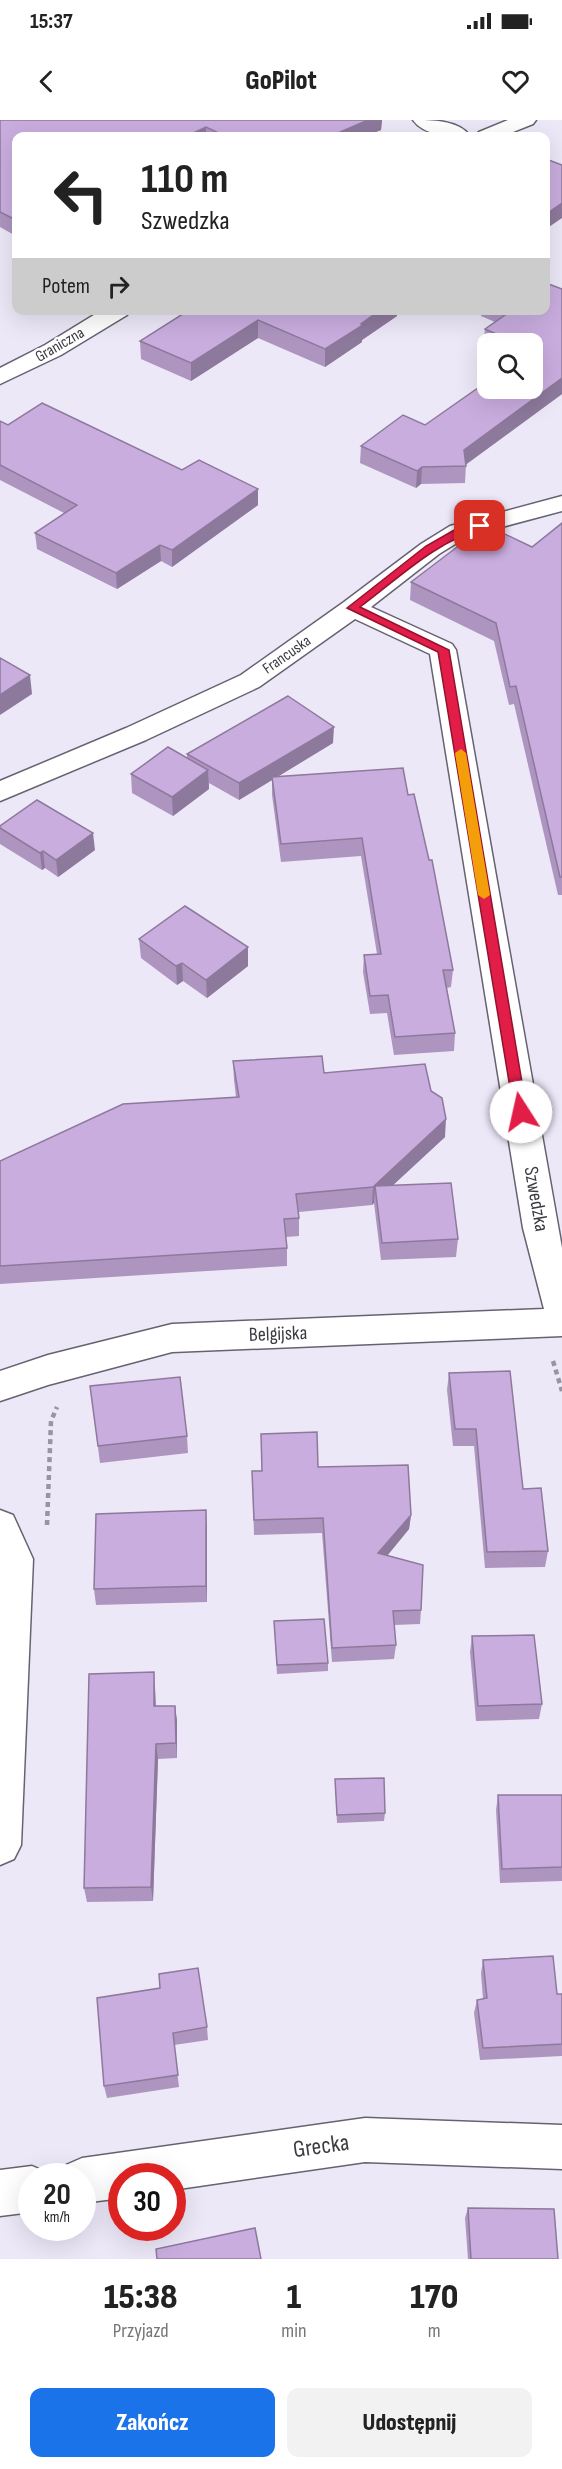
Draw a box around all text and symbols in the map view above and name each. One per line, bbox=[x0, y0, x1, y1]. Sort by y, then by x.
text: 15:37 bbox=[30, 8, 73, 35]
icon: back bbox=[30, 65, 63, 98]
text: GoPilot bbox=[245, 65, 317, 97]
icon: heart bbox=[499, 65, 532, 98]
text: 110 m bbox=[141, 154, 228, 205]
icon: left bbox=[42, 156, 120, 234]
text: Szwedzka bbox=[141, 205, 230, 237]
icon: right bbox=[102, 270, 135, 303]
text: Potem bbox=[42, 273, 90, 300]
street label: Graniczna bbox=[32, 323, 88, 367]
map controls bbox=[477, 333, 543, 399]
button: search bbox=[477, 333, 543, 399]
pin bbox=[454, 500, 505, 551]
icon: arrive bbox=[463, 509, 496, 542]
street label: Francuska bbox=[259, 632, 315, 678]
position arrow bbox=[489, 1080, 553, 1144]
street label: Szwedzka bbox=[518, 1165, 554, 1233]
street label: Belgijska bbox=[248, 1321, 308, 1347]
street label: Grecka bbox=[291, 2128, 351, 2164]
speed limit sign: 30 bbox=[108, 2163, 186, 2241]
text: 20 bbox=[43, 2177, 71, 2213]
text: km/h bbox=[44, 2208, 70, 2227]
text: 15:38 bbox=[104, 2276, 178, 2319]
text: 1 bbox=[287, 2276, 301, 2319]
text: 170 bbox=[410, 2276, 458, 2319]
text: Przyjazd bbox=[113, 2319, 169, 2343]
text: min bbox=[281, 2319, 306, 2343]
text: m bbox=[428, 2319, 441, 2343]
button: Zakończ bbox=[30, 2388, 275, 2457]
button: Udostępnij bbox=[287, 2388, 532, 2457]

